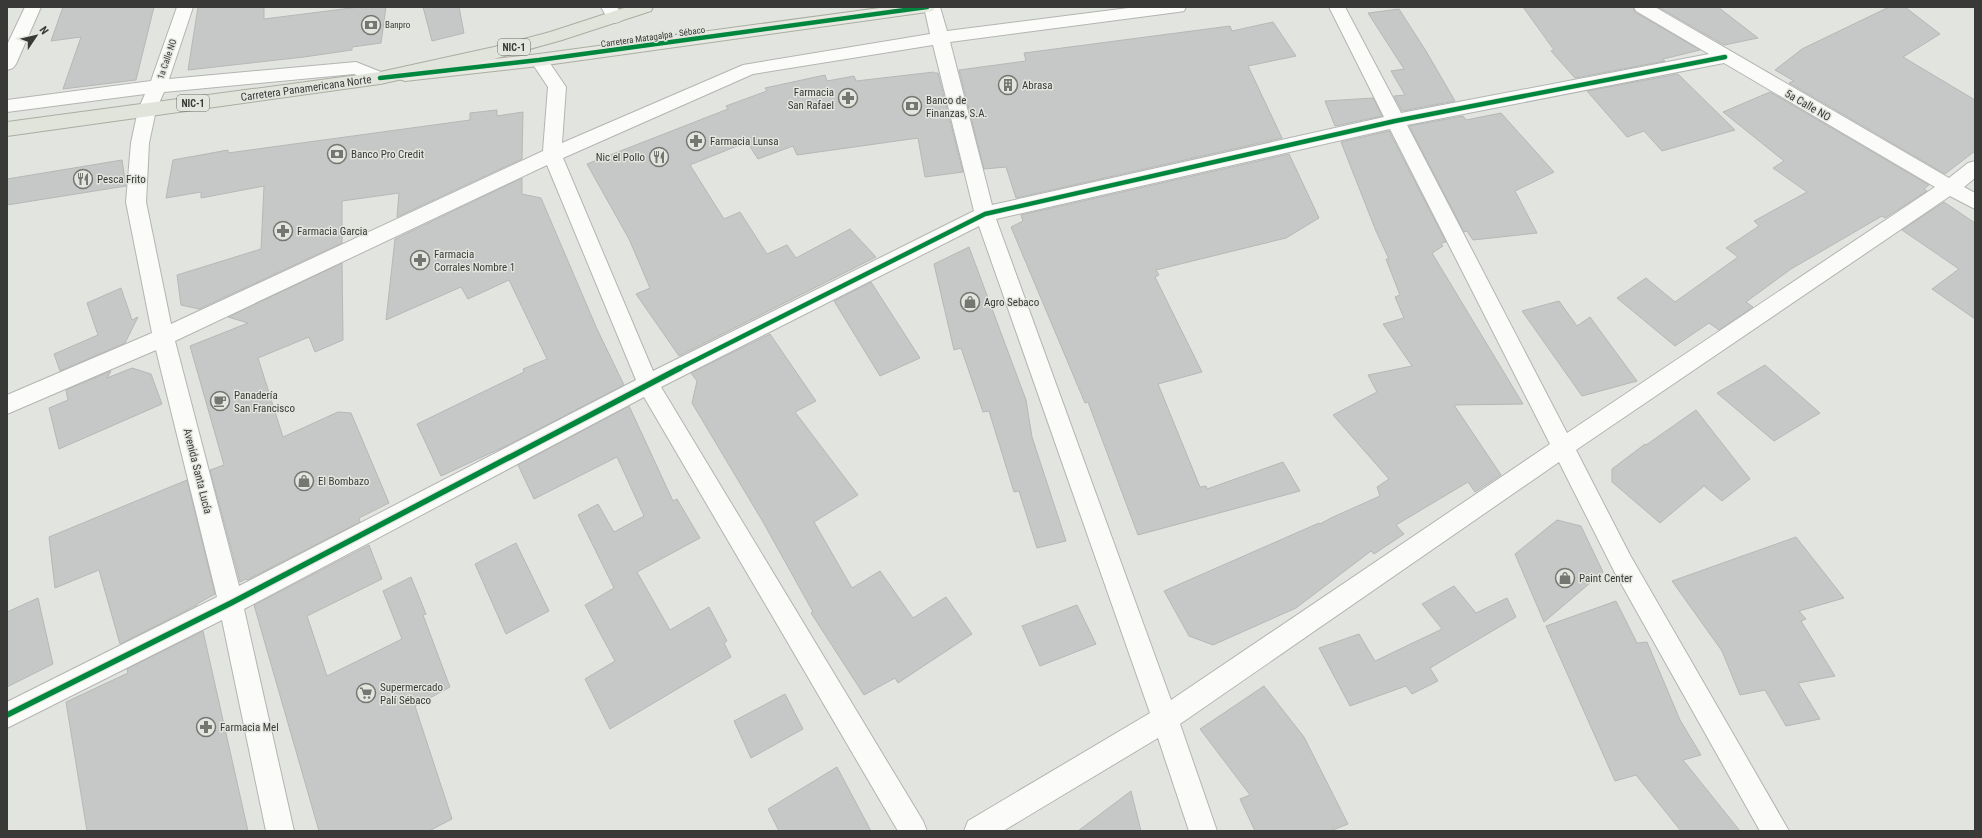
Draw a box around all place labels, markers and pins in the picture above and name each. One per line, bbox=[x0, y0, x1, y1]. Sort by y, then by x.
bank icon: Banpro bbox=[360, 14, 382, 36]
place label: Banpro bbox=[385, 20, 411, 30]
building icon: Abrasa bbox=[997, 74, 1019, 96]
place label: Abrasa bbox=[1022, 79, 1052, 92]
place label: Farmacia San Rafael bbox=[788, 86, 834, 112]
pharmacy icon: Farmacia San Rafael bbox=[837, 87, 859, 109]
place label: Banco de Finanzas, S.A. bbox=[926, 94, 987, 120]
bank icon: Banco de Finanzas, S.A. bbox=[901, 95, 923, 117]
pharmacy icon: Farmacia Lunsa bbox=[685, 130, 707, 152]
place label: Farmacia Lunsa bbox=[710, 135, 779, 148]
bank icon: Banco Pro Credit bbox=[326, 143, 348, 165]
restaurant icon: Nic el Pollo bbox=[648, 146, 670, 168]
place label: Banco Pro Credit bbox=[351, 148, 424, 161]
place label: Nic el Pollo bbox=[596, 151, 645, 164]
restaurant icon: Pesca Frito bbox=[72, 168, 94, 190]
place label: Pesca Frito bbox=[97, 173, 146, 186]
pharmacy icon: Farmacia Garcia bbox=[272, 220, 294, 242]
place label: Farmacia Garcia bbox=[297, 225, 368, 238]
place label: Farmacia Corrales Nombre 1 bbox=[434, 248, 515, 274]
pharmacy icon: Farmacia Corrales Nombre 1 bbox=[409, 249, 431, 271]
shop icon: Agro Sebaco bbox=[959, 291, 981, 313]
place label: Agro Sebaco bbox=[984, 296, 1040, 309]
place label: Panadería San Francisco bbox=[234, 389, 295, 415]
cafe icon: Panadería San Francisco bbox=[209, 390, 231, 412]
shop icon: El Bombazo bbox=[293, 470, 315, 492]
place label: El Bombazo bbox=[318, 475, 370, 488]
shop icon: Paint Center bbox=[1554, 567, 1576, 589]
place label: Paint Center bbox=[1579, 572, 1633, 585]
place label: Supermercado Palí Sébaco bbox=[380, 681, 443, 707]
supermarket icon: Supermercado Palí Sébaco bbox=[355, 682, 377, 704]
pharmacy icon: Farmacia Mel bbox=[195, 716, 217, 738]
place label: Farmacia Mel bbox=[220, 721, 279, 734]

